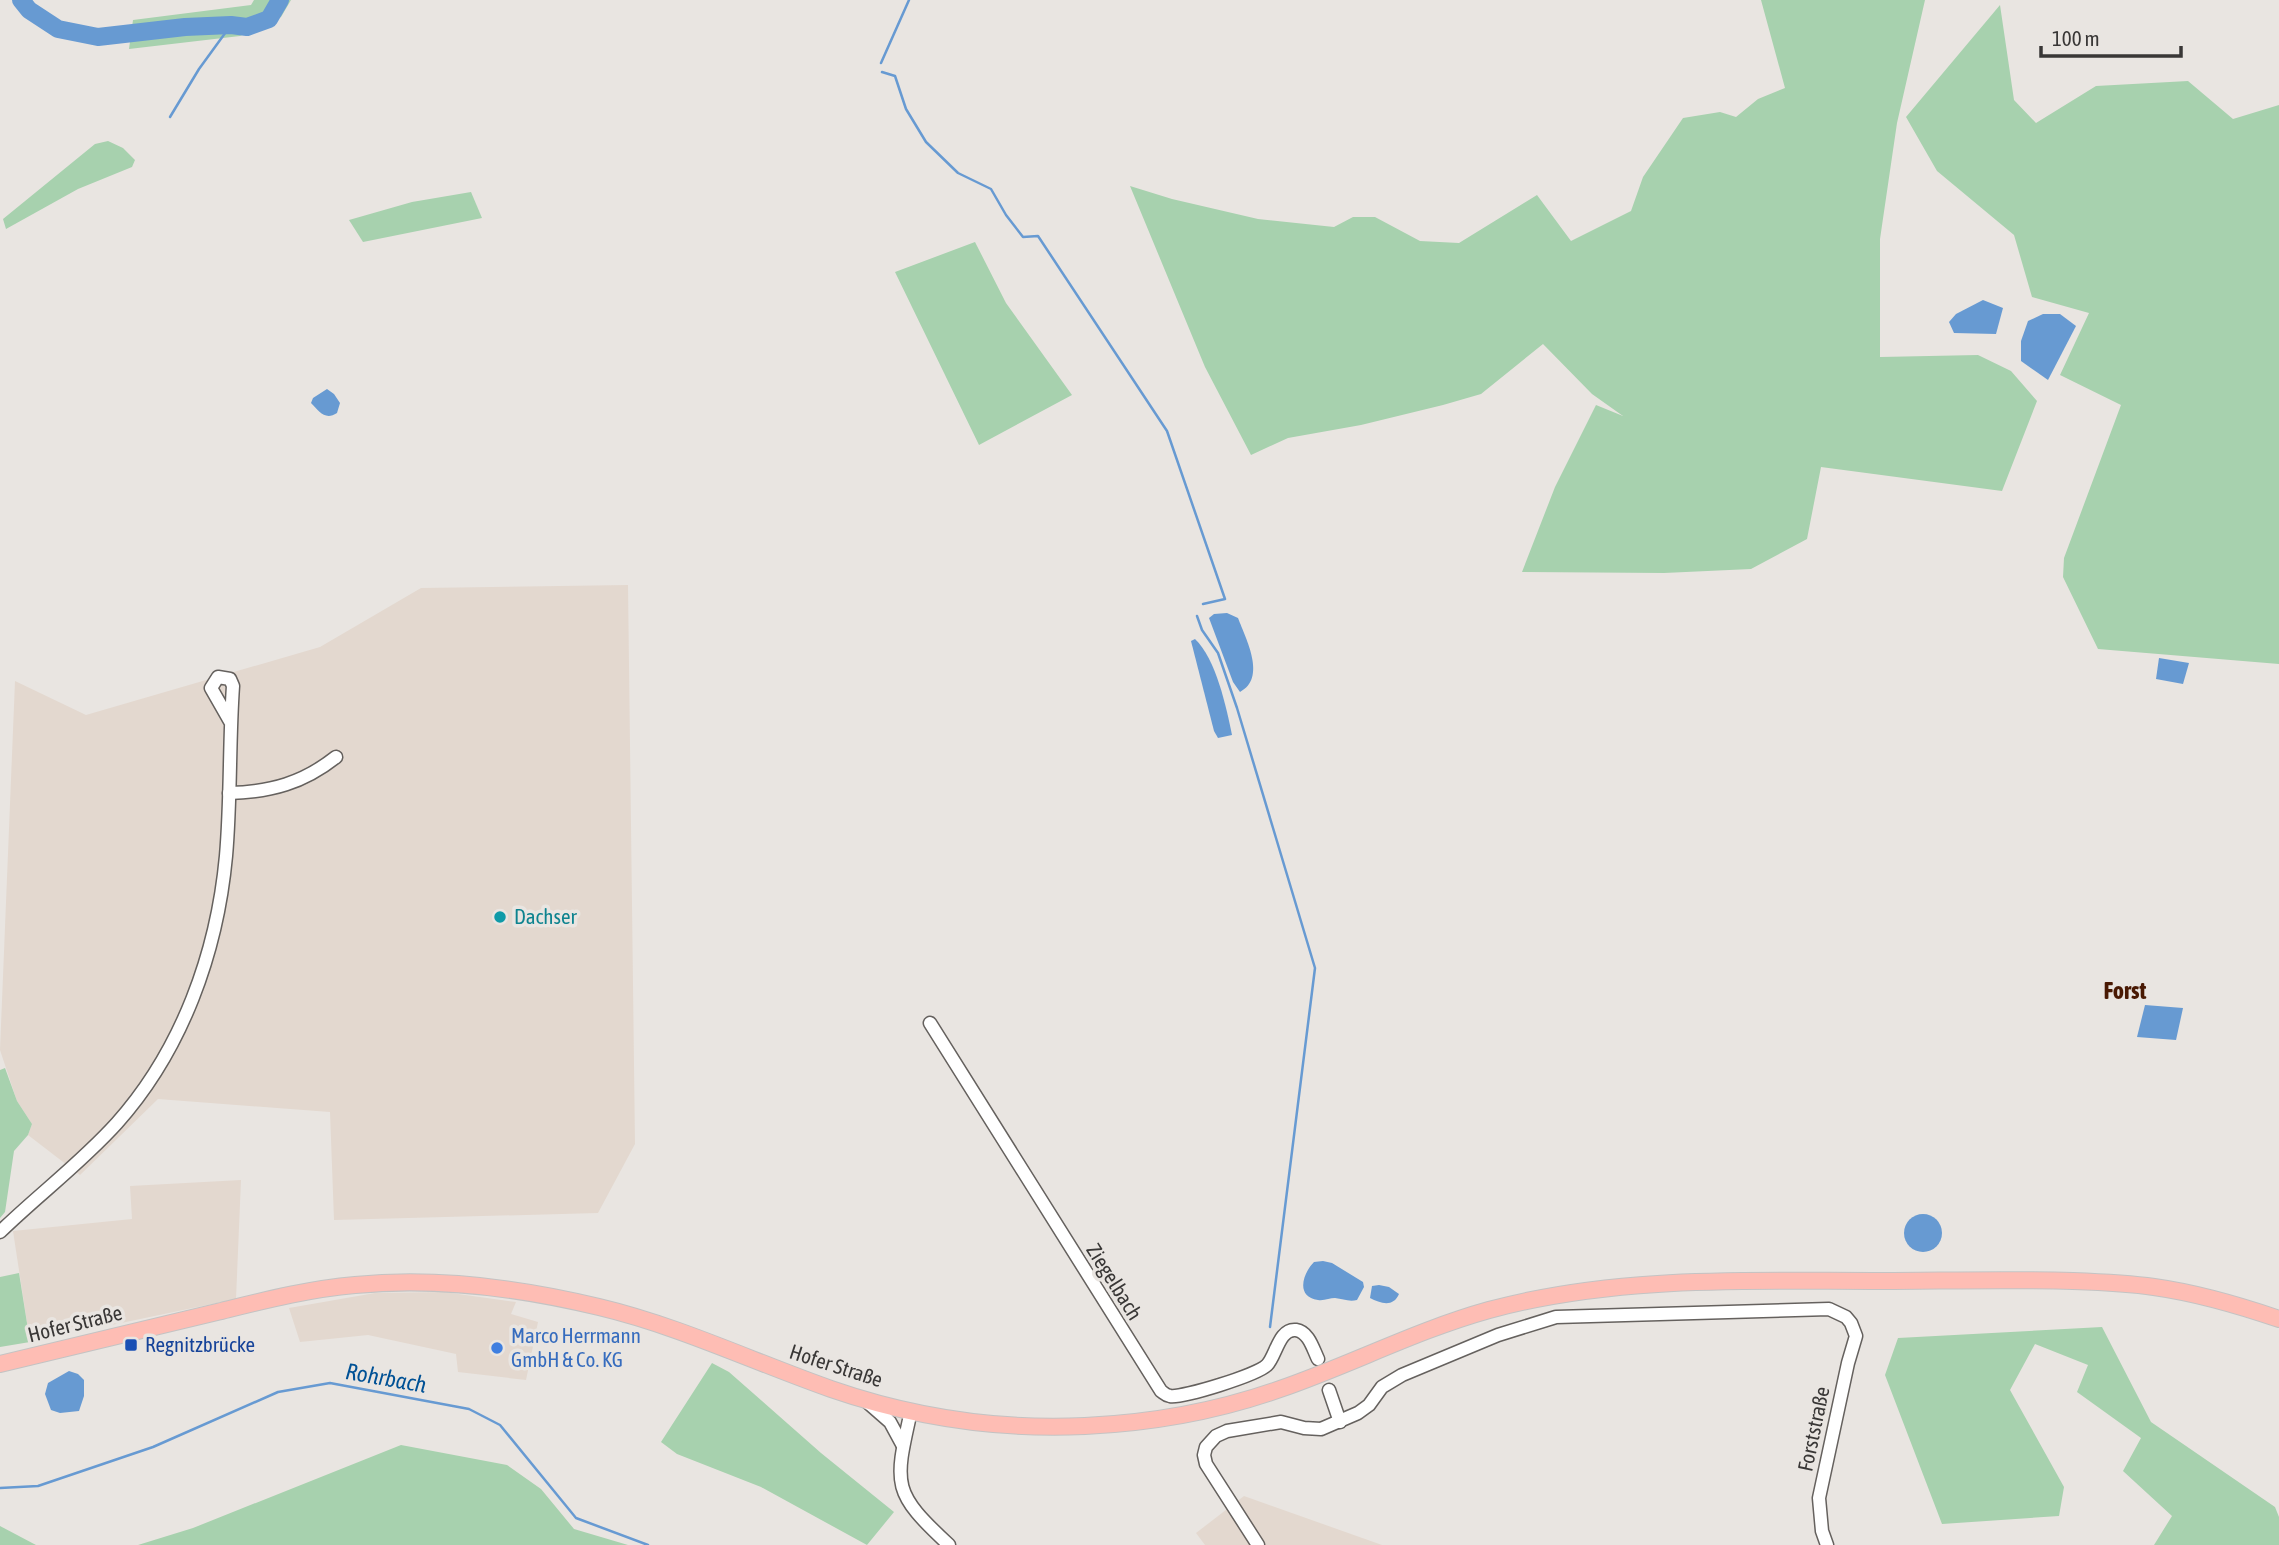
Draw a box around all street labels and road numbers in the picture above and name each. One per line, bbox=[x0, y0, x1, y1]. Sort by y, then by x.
street label: Ziegelbach bbox=[1082, 1239, 1148, 1324]
street label: Hofer Straße bbox=[25, 1300, 124, 1346]
street label: Hofer Straße bbox=[787, 1339, 886, 1391]
street label: Forststraße bbox=[1792, 1384, 1834, 1473]

